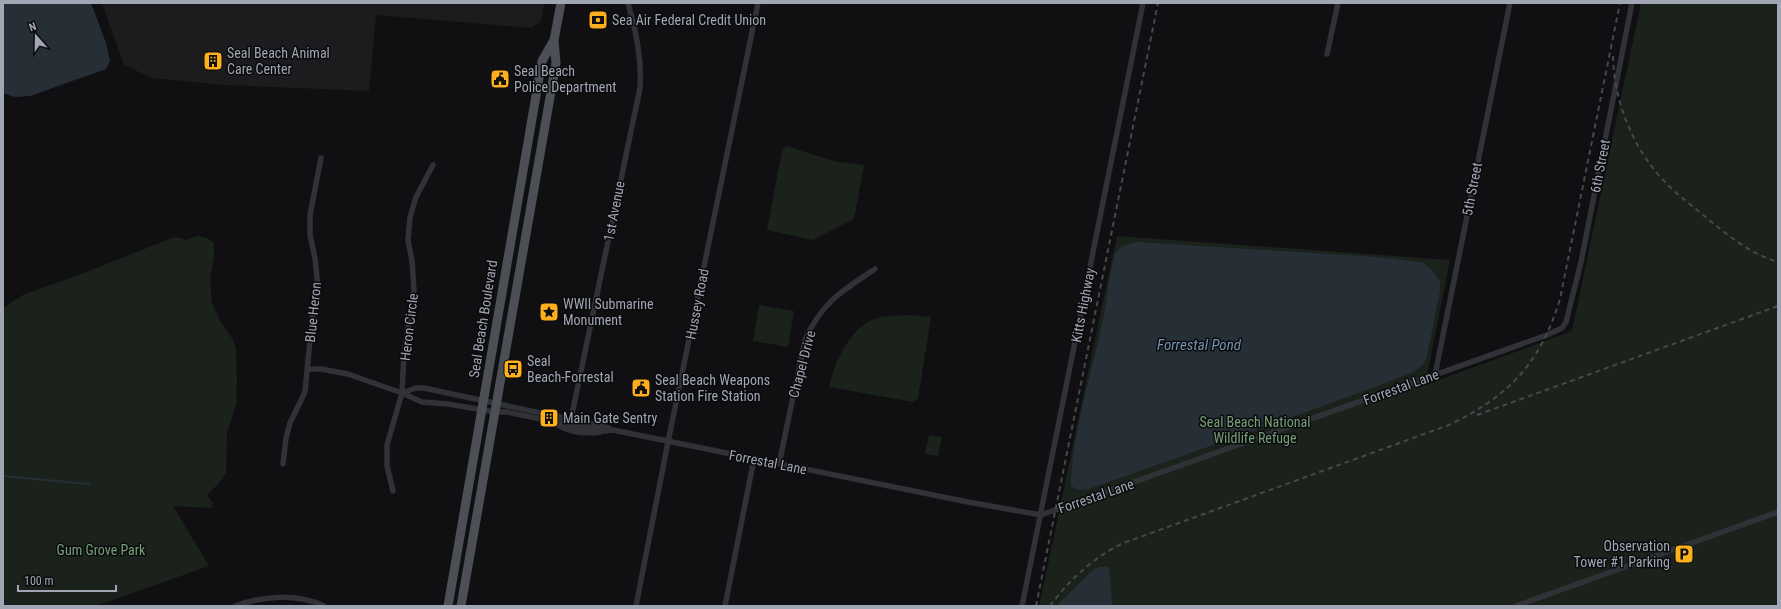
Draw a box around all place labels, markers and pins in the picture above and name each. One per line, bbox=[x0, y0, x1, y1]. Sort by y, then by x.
bank icon: Sea Air Federal Credit Union bbox=[587, 9, 609, 31]
place label: Sea Air Federal Credit Union bbox=[612, 12, 766, 28]
place label: Seal Beach Animal Care Center bbox=[227, 45, 330, 77]
building icon: Seal Beach Animal Care Center bbox=[202, 50, 224, 72]
place label: Seal Beach Police Department bbox=[514, 63, 616, 95]
public building icon: Seal Beach Police Department bbox=[489, 68, 511, 90]
place label: WWII Submarine Monument bbox=[563, 296, 654, 328]
place icon: WWII Submarine Monument bbox=[538, 301, 560, 323]
place label: Seal Beach-Forrestal bbox=[527, 353, 614, 385]
bus stop icon: Seal Beach-Forrestal bbox=[502, 358, 524, 380]
place label: Seal Beach Weapons Station Fire Station bbox=[655, 372, 770, 404]
public building icon: Seal Beach Weapons Station Fire Station bbox=[630, 377, 652, 399]
building icon: Main Gate Sentry bbox=[538, 407, 560, 429]
place label: Main Gate Sentry bbox=[563, 410, 658, 426]
place label: Observation Tower #1 Parking bbox=[1574, 538, 1670, 570]
parking icon: Observation Tower #1 Parking bbox=[1673, 543, 1695, 565]

